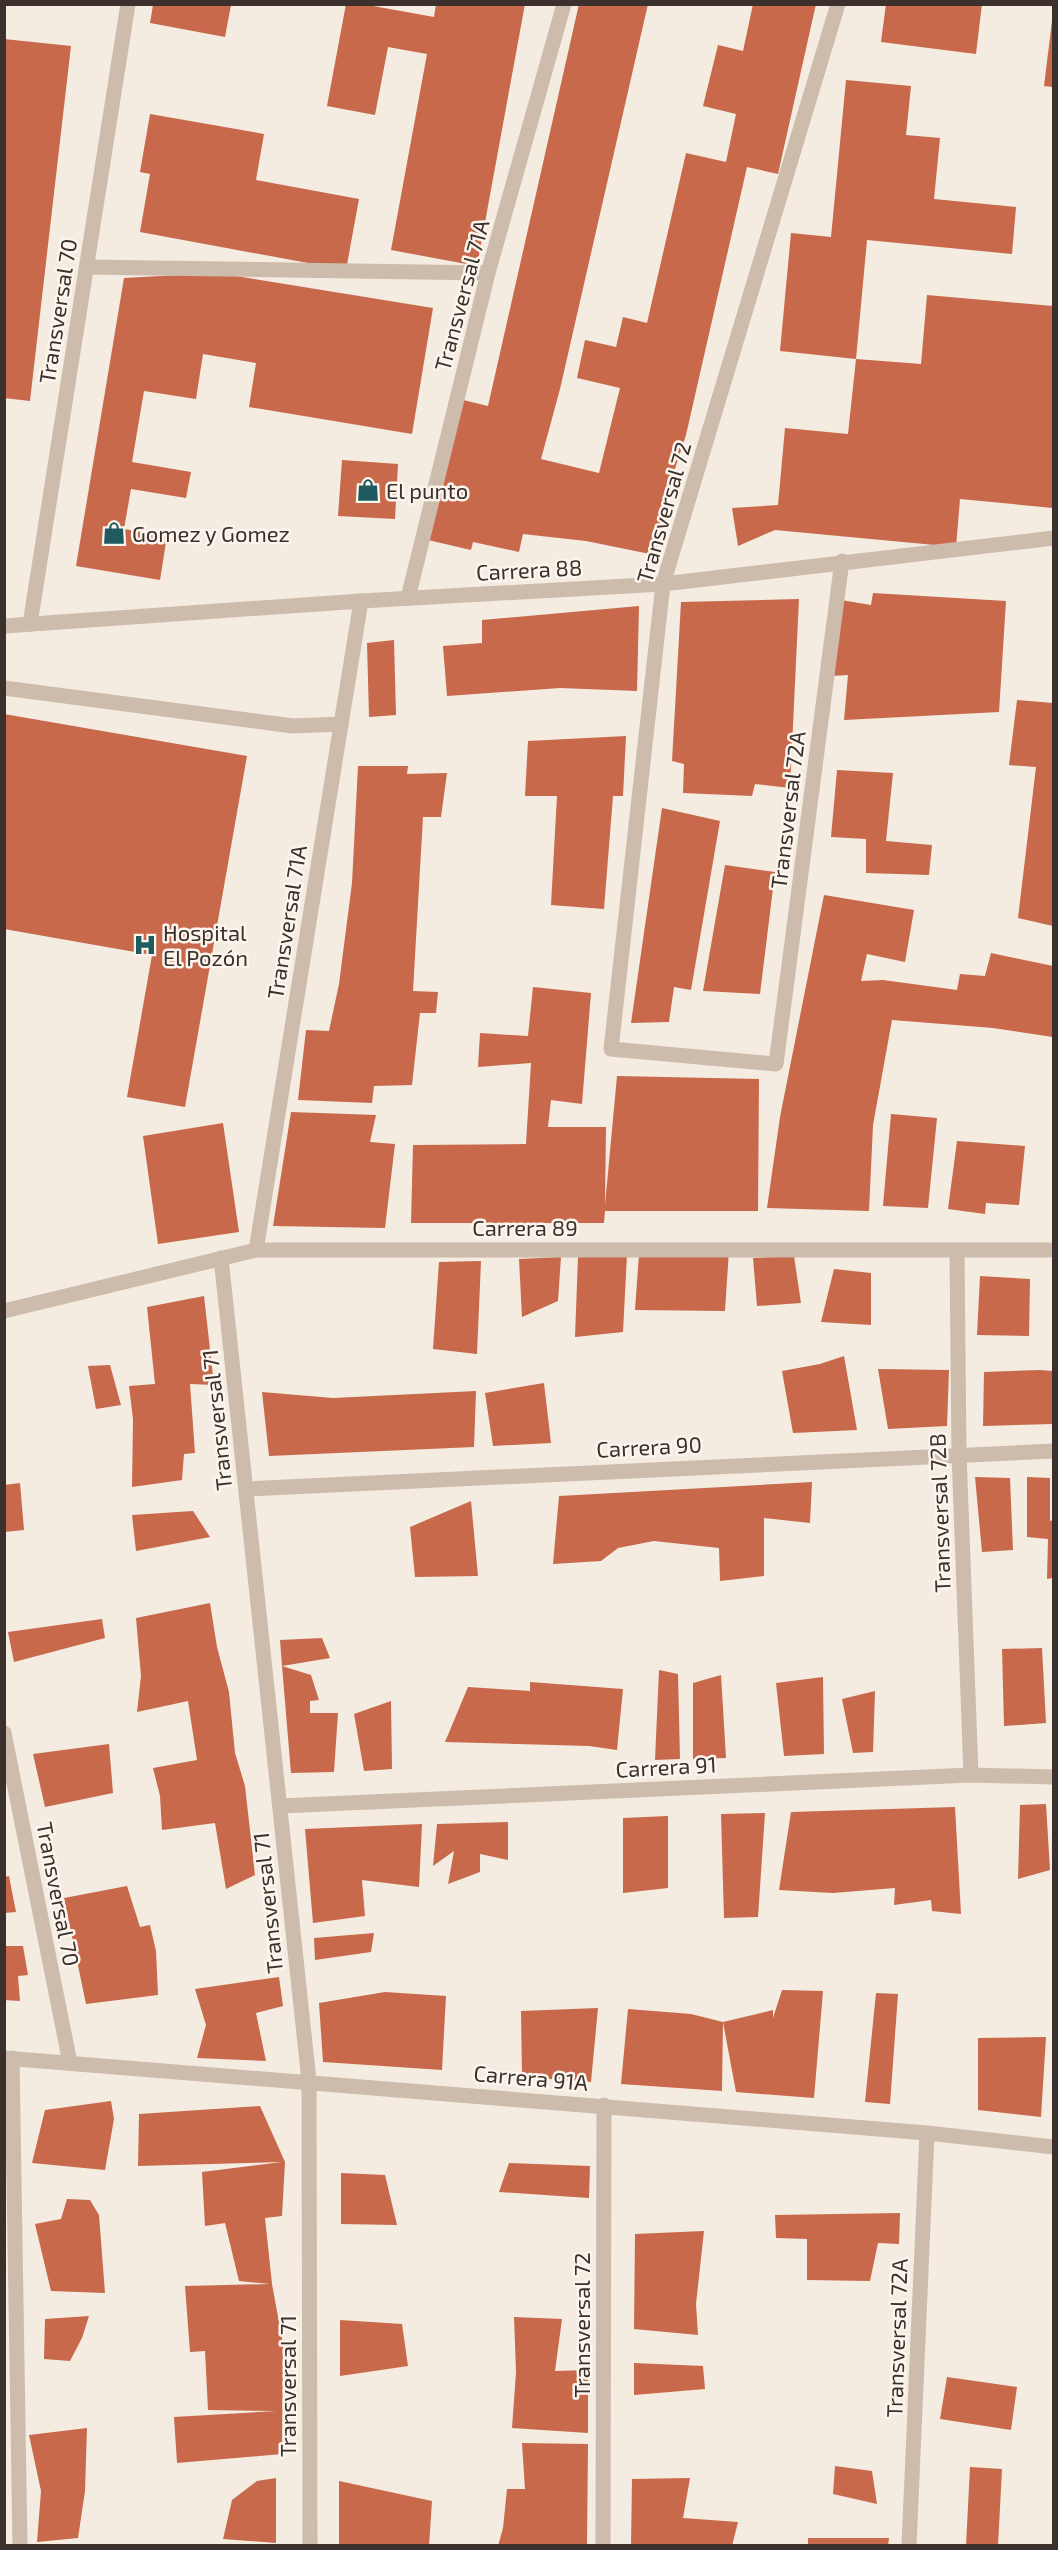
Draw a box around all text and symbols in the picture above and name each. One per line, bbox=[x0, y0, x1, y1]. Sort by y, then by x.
street label: Transversal 71A bbox=[428, 216, 494, 373]
street label: Transversal 70 bbox=[33, 237, 81, 385]
street label: Transversal 72 bbox=[630, 438, 696, 586]
shop icon: El punto bbox=[355, 477, 381, 503]
place label: El punto bbox=[386, 477, 468, 503]
shop icon: Gomez y Gomez bbox=[101, 520, 127, 546]
place label: Gomez y Gomez bbox=[132, 520, 290, 546]
street label: Carrera 88 bbox=[475, 553, 583, 585]
street label: Transversal 72A bbox=[764, 729, 810, 891]
street label: Transversal 71A bbox=[261, 843, 311, 1001]
place label: Hospital El Pozón bbox=[163, 919, 248, 970]
hospital icon: Hospital El Pozón bbox=[132, 932, 158, 958]
street label: Carrera 89 bbox=[472, 1214, 578, 1240]
street label: Transversal 71 bbox=[196, 1348, 236, 1492]
street label: Carrera 90 bbox=[596, 1430, 702, 1462]
street label: Transversal 72B bbox=[923, 1433, 955, 1593]
street label: Carrera 91 bbox=[615, 1750, 717, 1782]
street label: Transversal 70 bbox=[32, 1820, 86, 1968]
street label: Transversal 71 bbox=[247, 1831, 287, 1975]
street label: Carrera 91A bbox=[473, 2059, 590, 2095]
street label: Transversal 72 bbox=[568, 2252, 594, 2398]
street label: Transversal 72A bbox=[880, 2258, 912, 2418]
street label: Transversal 71 bbox=[274, 2315, 300, 2457]

